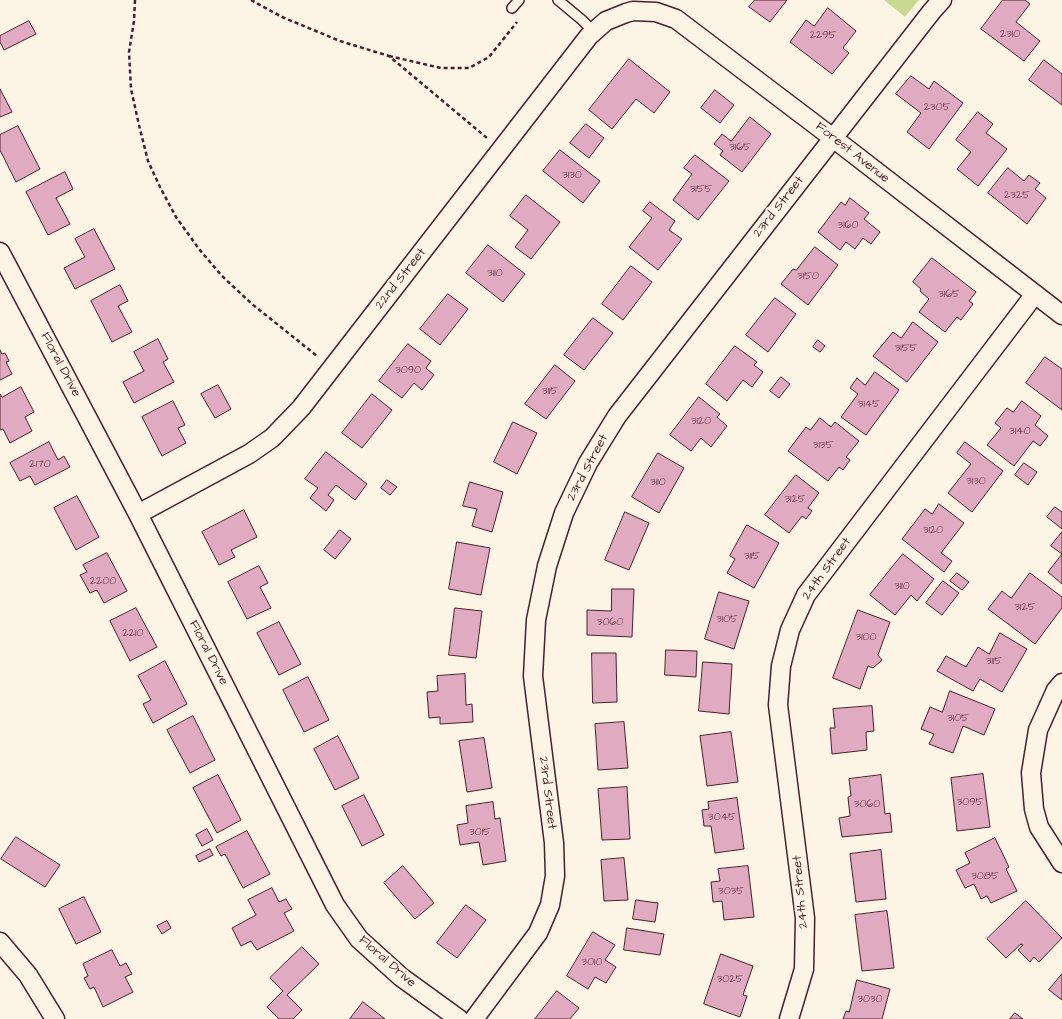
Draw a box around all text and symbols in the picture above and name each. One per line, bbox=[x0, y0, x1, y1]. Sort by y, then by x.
house number: 2310 bbox=[1000, 28, 1020, 42]
house number: 2295 bbox=[810, 29, 836, 43]
house number: 2305 bbox=[924, 101, 950, 115]
street label: Forest Avenue bbox=[812, 119, 892, 187]
house number: 3165 bbox=[729, 141, 751, 155]
house number: 3130 bbox=[562, 169, 582, 183]
street label: 23rd Street bbox=[750, 173, 808, 241]
house number: 3155 bbox=[690, 183, 712, 197]
house number: 2325 bbox=[1004, 189, 1030, 203]
house number: 3160 bbox=[838, 219, 858, 233]
street label: 22nd Street bbox=[372, 245, 430, 313]
house number: 3110 bbox=[487, 267, 503, 281]
house number: 3150 bbox=[797, 270, 819, 284]
house number: 3165 bbox=[938, 288, 960, 302]
street label: Floral Drive bbox=[37, 330, 83, 400]
house number: 3155 bbox=[895, 342, 917, 356]
house number: 3090 bbox=[395, 364, 421, 378]
house number: 3115 bbox=[542, 385, 558, 399]
house number: 3145 bbox=[858, 398, 880, 412]
house number: 3120 bbox=[691, 415, 711, 429]
house number: 3140 bbox=[1009, 425, 1031, 439]
street label: 23rd Street bbox=[564, 432, 612, 504]
house number: 3135 bbox=[813, 439, 833, 453]
house number: 2170 bbox=[29, 458, 51, 472]
house number: 3130 bbox=[966, 475, 986, 489]
house number: 3110 bbox=[650, 476, 666, 490]
house number: 3125 bbox=[784, 493, 806, 507]
house number: 3120 bbox=[923, 524, 943, 538]
street label: 24th Street bbox=[799, 535, 855, 603]
house number: 3115 bbox=[744, 550, 760, 564]
house number: 2200 bbox=[90, 575, 116, 589]
house number: 3110 bbox=[894, 580, 910, 594]
house number: 3125 bbox=[1014, 601, 1036, 615]
house number: 3105 bbox=[716, 613, 738, 627]
house number: 3060 bbox=[597, 616, 623, 630]
street label: Floral Drive bbox=[185, 618, 231, 688]
house number: 2210 bbox=[123, 627, 143, 641]
house number: 3100 bbox=[856, 631, 876, 645]
house number: 3115 bbox=[986, 655, 1002, 669]
house number: 3105 bbox=[947, 712, 969, 726]
street label: 23rd Street bbox=[535, 756, 559, 830]
house number: 3095 bbox=[957, 796, 983, 810]
house number: 3060 bbox=[854, 798, 880, 812]
house number: 3045 bbox=[708, 811, 736, 825]
house number: 3015 bbox=[469, 826, 491, 840]
street label: 24th Street bbox=[790, 855, 812, 929]
house number: 3085 bbox=[971, 870, 999, 884]
house number: 3035 bbox=[718, 885, 744, 899]
street label: Floral Drive bbox=[355, 933, 419, 991]
house number: 3010 bbox=[582, 956, 602, 970]
house number: 3025 bbox=[717, 973, 743, 987]
house number: 3030 bbox=[857, 993, 883, 1007]

